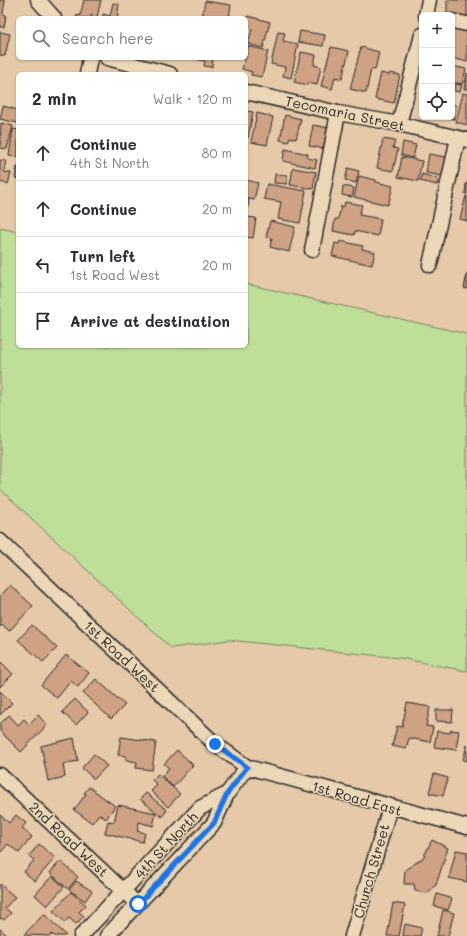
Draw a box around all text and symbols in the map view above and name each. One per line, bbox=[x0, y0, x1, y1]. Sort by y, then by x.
map controls bbox=[419, 12, 455, 120]
button: + bbox=[419, 12, 455, 48]
search box bbox=[16, 16, 248, 60]
icon: search bbox=[30, 27, 52, 49]
text: Search here bbox=[62, 28, 153, 48]
button: − bbox=[419, 48, 455, 84]
button: locate bbox=[419, 84, 455, 120]
text: 2 min bbox=[32, 87, 77, 109]
text: Walk · 120 m bbox=[153, 90, 232, 107]
street label: Tecomaria Street bbox=[283, 91, 407, 135]
text: Continue bbox=[70, 134, 137, 154]
icon: ahead bbox=[32, 142, 54, 164]
text: 80 m bbox=[202, 144, 232, 161]
text: 4th St North bbox=[70, 154, 149, 171]
icon: ahead bbox=[32, 198, 54, 220]
text: Continue bbox=[70, 199, 137, 219]
text: 20 m bbox=[202, 200, 232, 217]
text: Turn left bbox=[70, 246, 135, 266]
icon: left bbox=[32, 254, 54, 276]
text: 20 m bbox=[202, 256, 232, 273]
text: 1st Road West bbox=[70, 266, 160, 283]
icon: arrive bbox=[32, 310, 54, 332]
text: Arrive at destination bbox=[70, 311, 230, 331]
street label: 1st Road West bbox=[80, 616, 164, 696]
route end bbox=[206, 735, 224, 753]
street label: 1st Road East bbox=[310, 776, 404, 820]
street label: 2nd Road West bbox=[25, 797, 113, 881]
street label: 4th St North bbox=[130, 807, 202, 883]
street label: Church Street bbox=[348, 821, 394, 921]
route start bbox=[129, 895, 147, 913]

